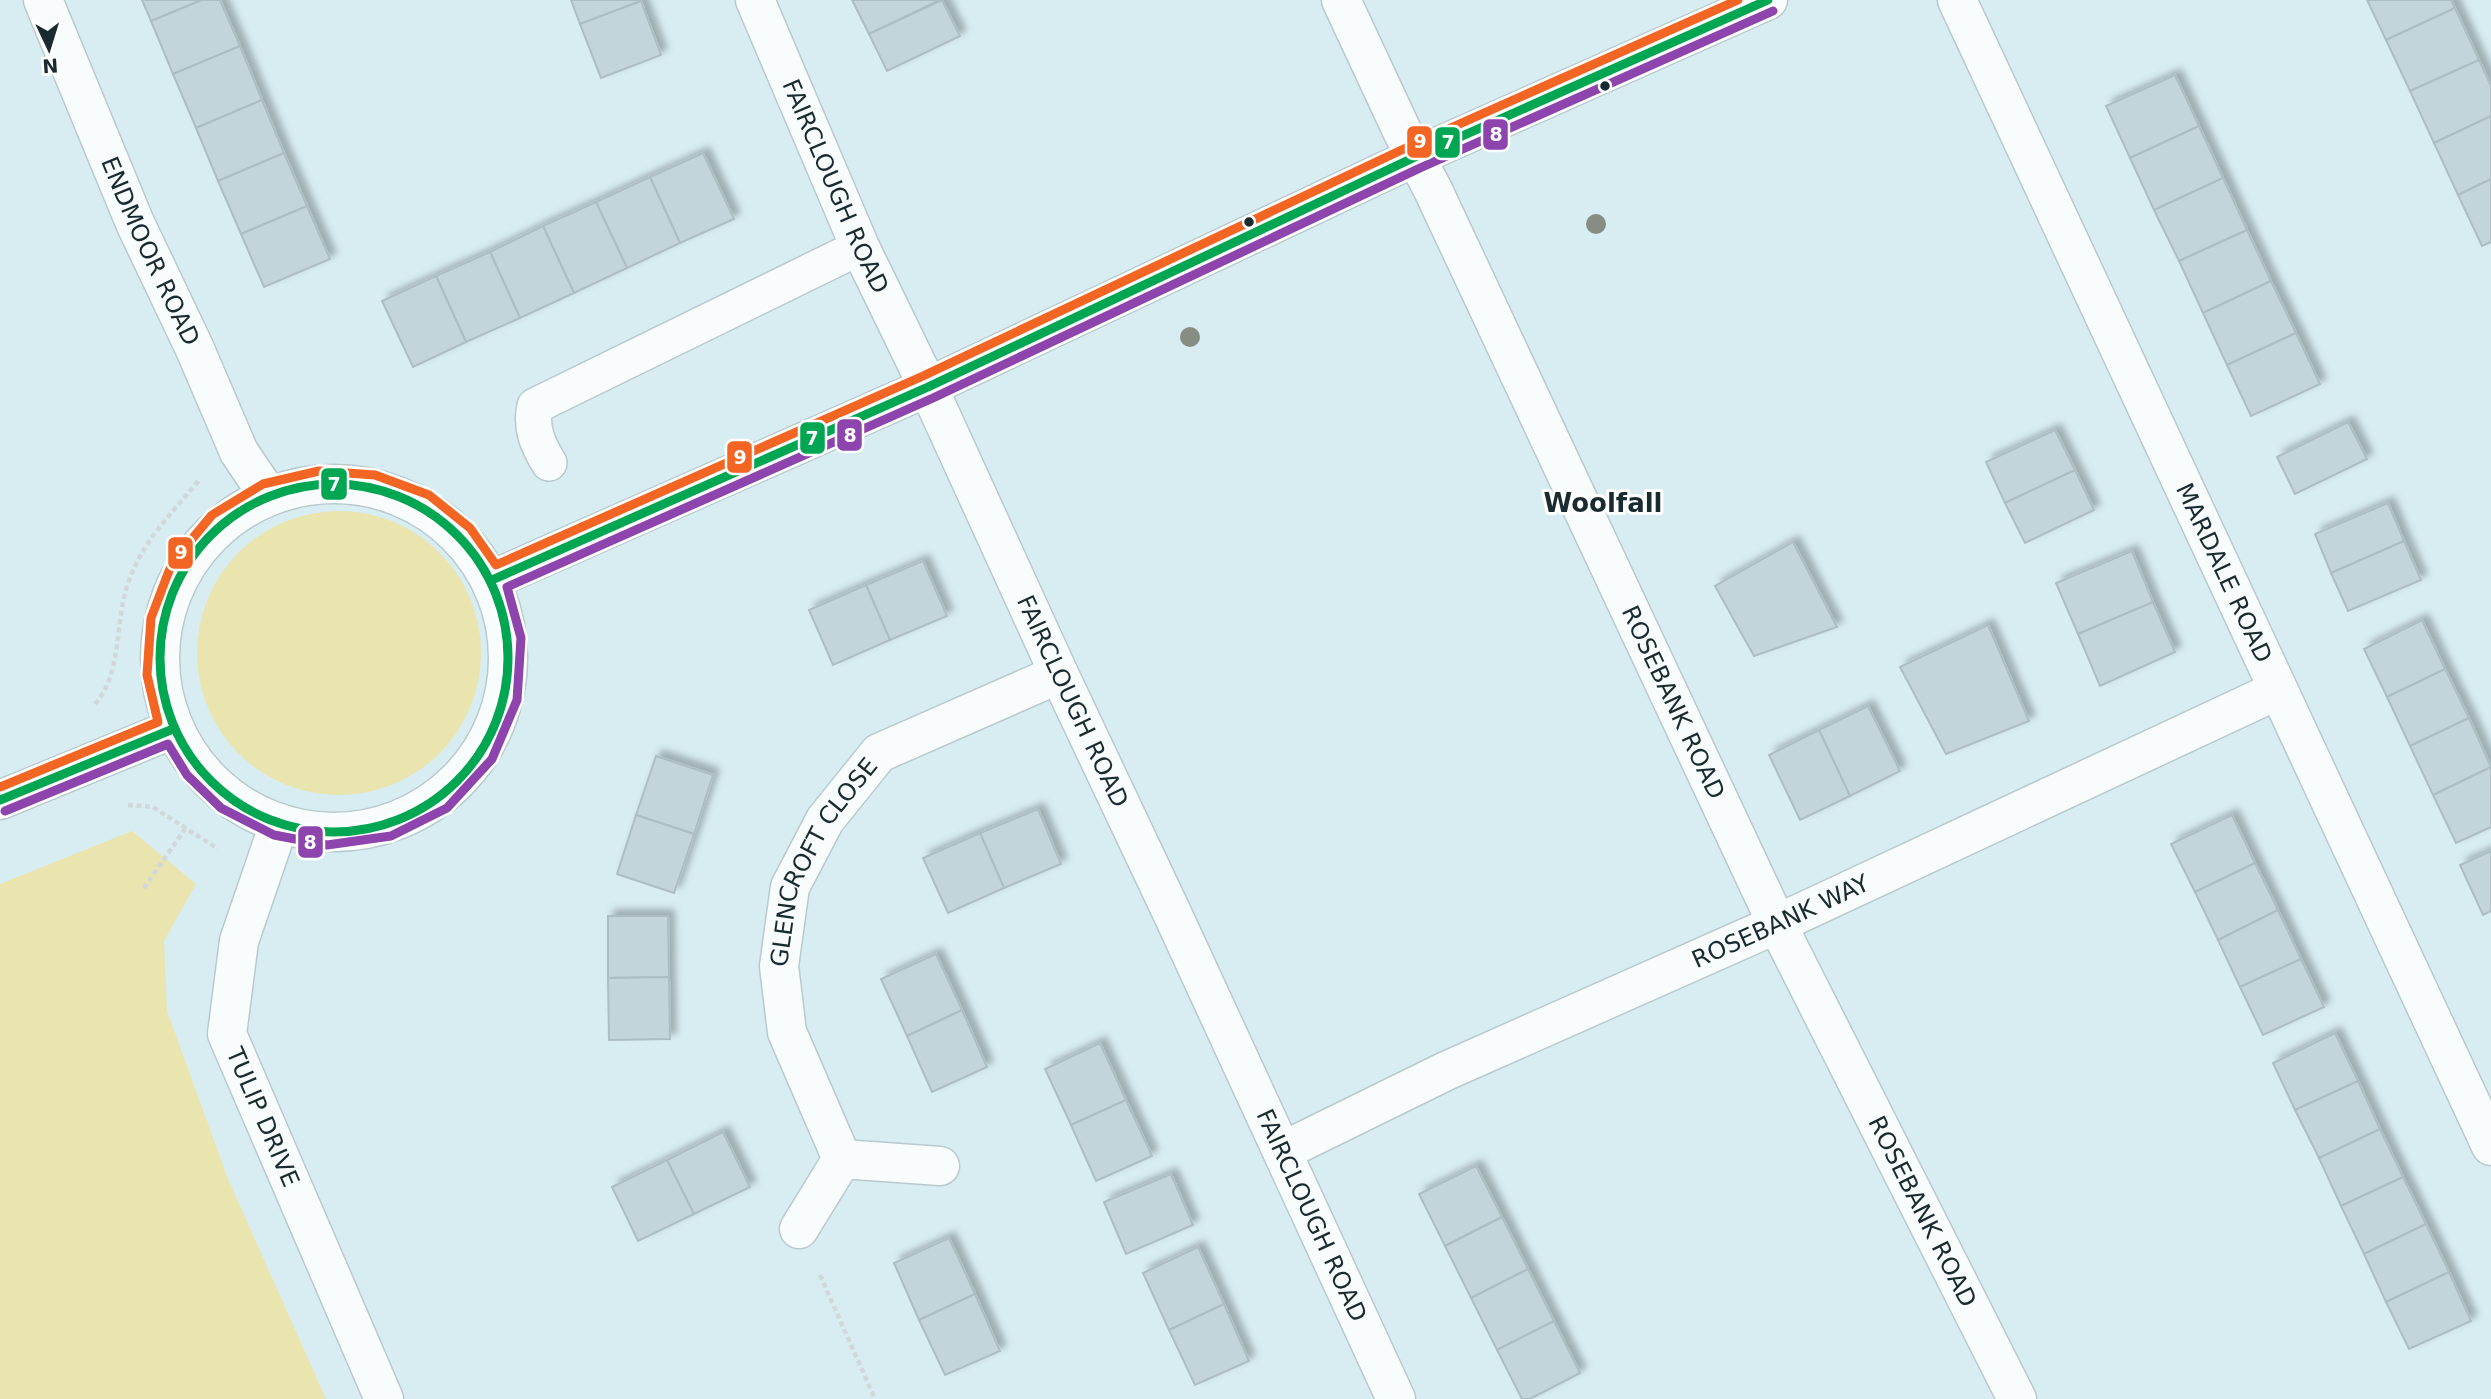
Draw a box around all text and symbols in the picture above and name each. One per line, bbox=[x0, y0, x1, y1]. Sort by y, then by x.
north arrow bbox=[14, 14, 84, 84]
text: N bbox=[41, 54, 59, 77]
street label: FAIRCLOUGH ROAD bbox=[776, 75, 894, 298]
unlabelled marker bbox=[1598, 79, 1612, 93]
line badge: 8 bbox=[1482, 118, 1509, 151]
text: 8 bbox=[1489, 123, 1503, 145]
line badge: 9 bbox=[1406, 125, 1433, 159]
line badge: 7 bbox=[1434, 126, 1461, 159]
text: 9 bbox=[1413, 130, 1427, 152]
text: 7 bbox=[1441, 131, 1455, 153]
street label: ENDMOOR ROAD bbox=[95, 153, 205, 350]
unlabelled marker bbox=[1242, 215, 1256, 229]
line badge: 8 bbox=[836, 418, 863, 452]
line badge: 7 bbox=[799, 421, 826, 455]
text: 8 bbox=[843, 424, 857, 446]
text: 7 bbox=[805, 427, 819, 449]
line badge: 9 bbox=[726, 440, 753, 474]
text: 9 bbox=[733, 446, 747, 468]
line badge: 7 bbox=[320, 467, 348, 501]
text: 7 bbox=[327, 473, 341, 495]
street label: MARDALE ROAD bbox=[2170, 479, 2278, 667]
district label: Woolfall bbox=[1543, 488, 1663, 518]
line badge: 9 bbox=[167, 536, 194, 570]
text: 9 bbox=[174, 541, 188, 563]
street label: FAIRCLOUGH ROAD bbox=[1011, 591, 1134, 812]
street label: ROSEBANK ROAD bbox=[1616, 601, 1730, 804]
street label: GLENCROFT CLOSE bbox=[765, 752, 883, 969]
line badge: 8 bbox=[297, 825, 324, 859]
text: 8 bbox=[303, 831, 317, 853]
street label: ROSEBANK WAY bbox=[1688, 869, 1874, 974]
street label: TULIP DRIVE bbox=[220, 1042, 305, 1191]
street label: FAIRCLOUGH ROAD bbox=[1250, 1105, 1372, 1326]
street label: ROSEBANK ROAD bbox=[1862, 1111, 1982, 1312]

